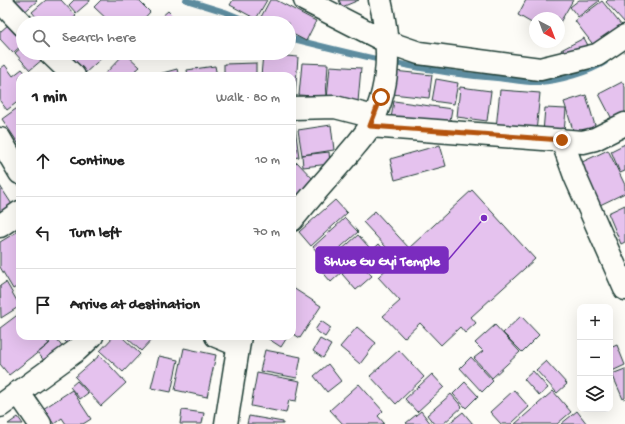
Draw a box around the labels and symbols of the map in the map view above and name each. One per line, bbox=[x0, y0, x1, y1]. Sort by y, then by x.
north arrow bbox=[529, 12, 565, 48]
route start bbox=[372, 88, 390, 106]
route end bbox=[553, 131, 571, 149]
callout: Shwe Gu Gyi Temple bbox=[316, 247, 448, 273]
text: Shwe Gu Gyi Temple bbox=[324, 254, 441, 271]

